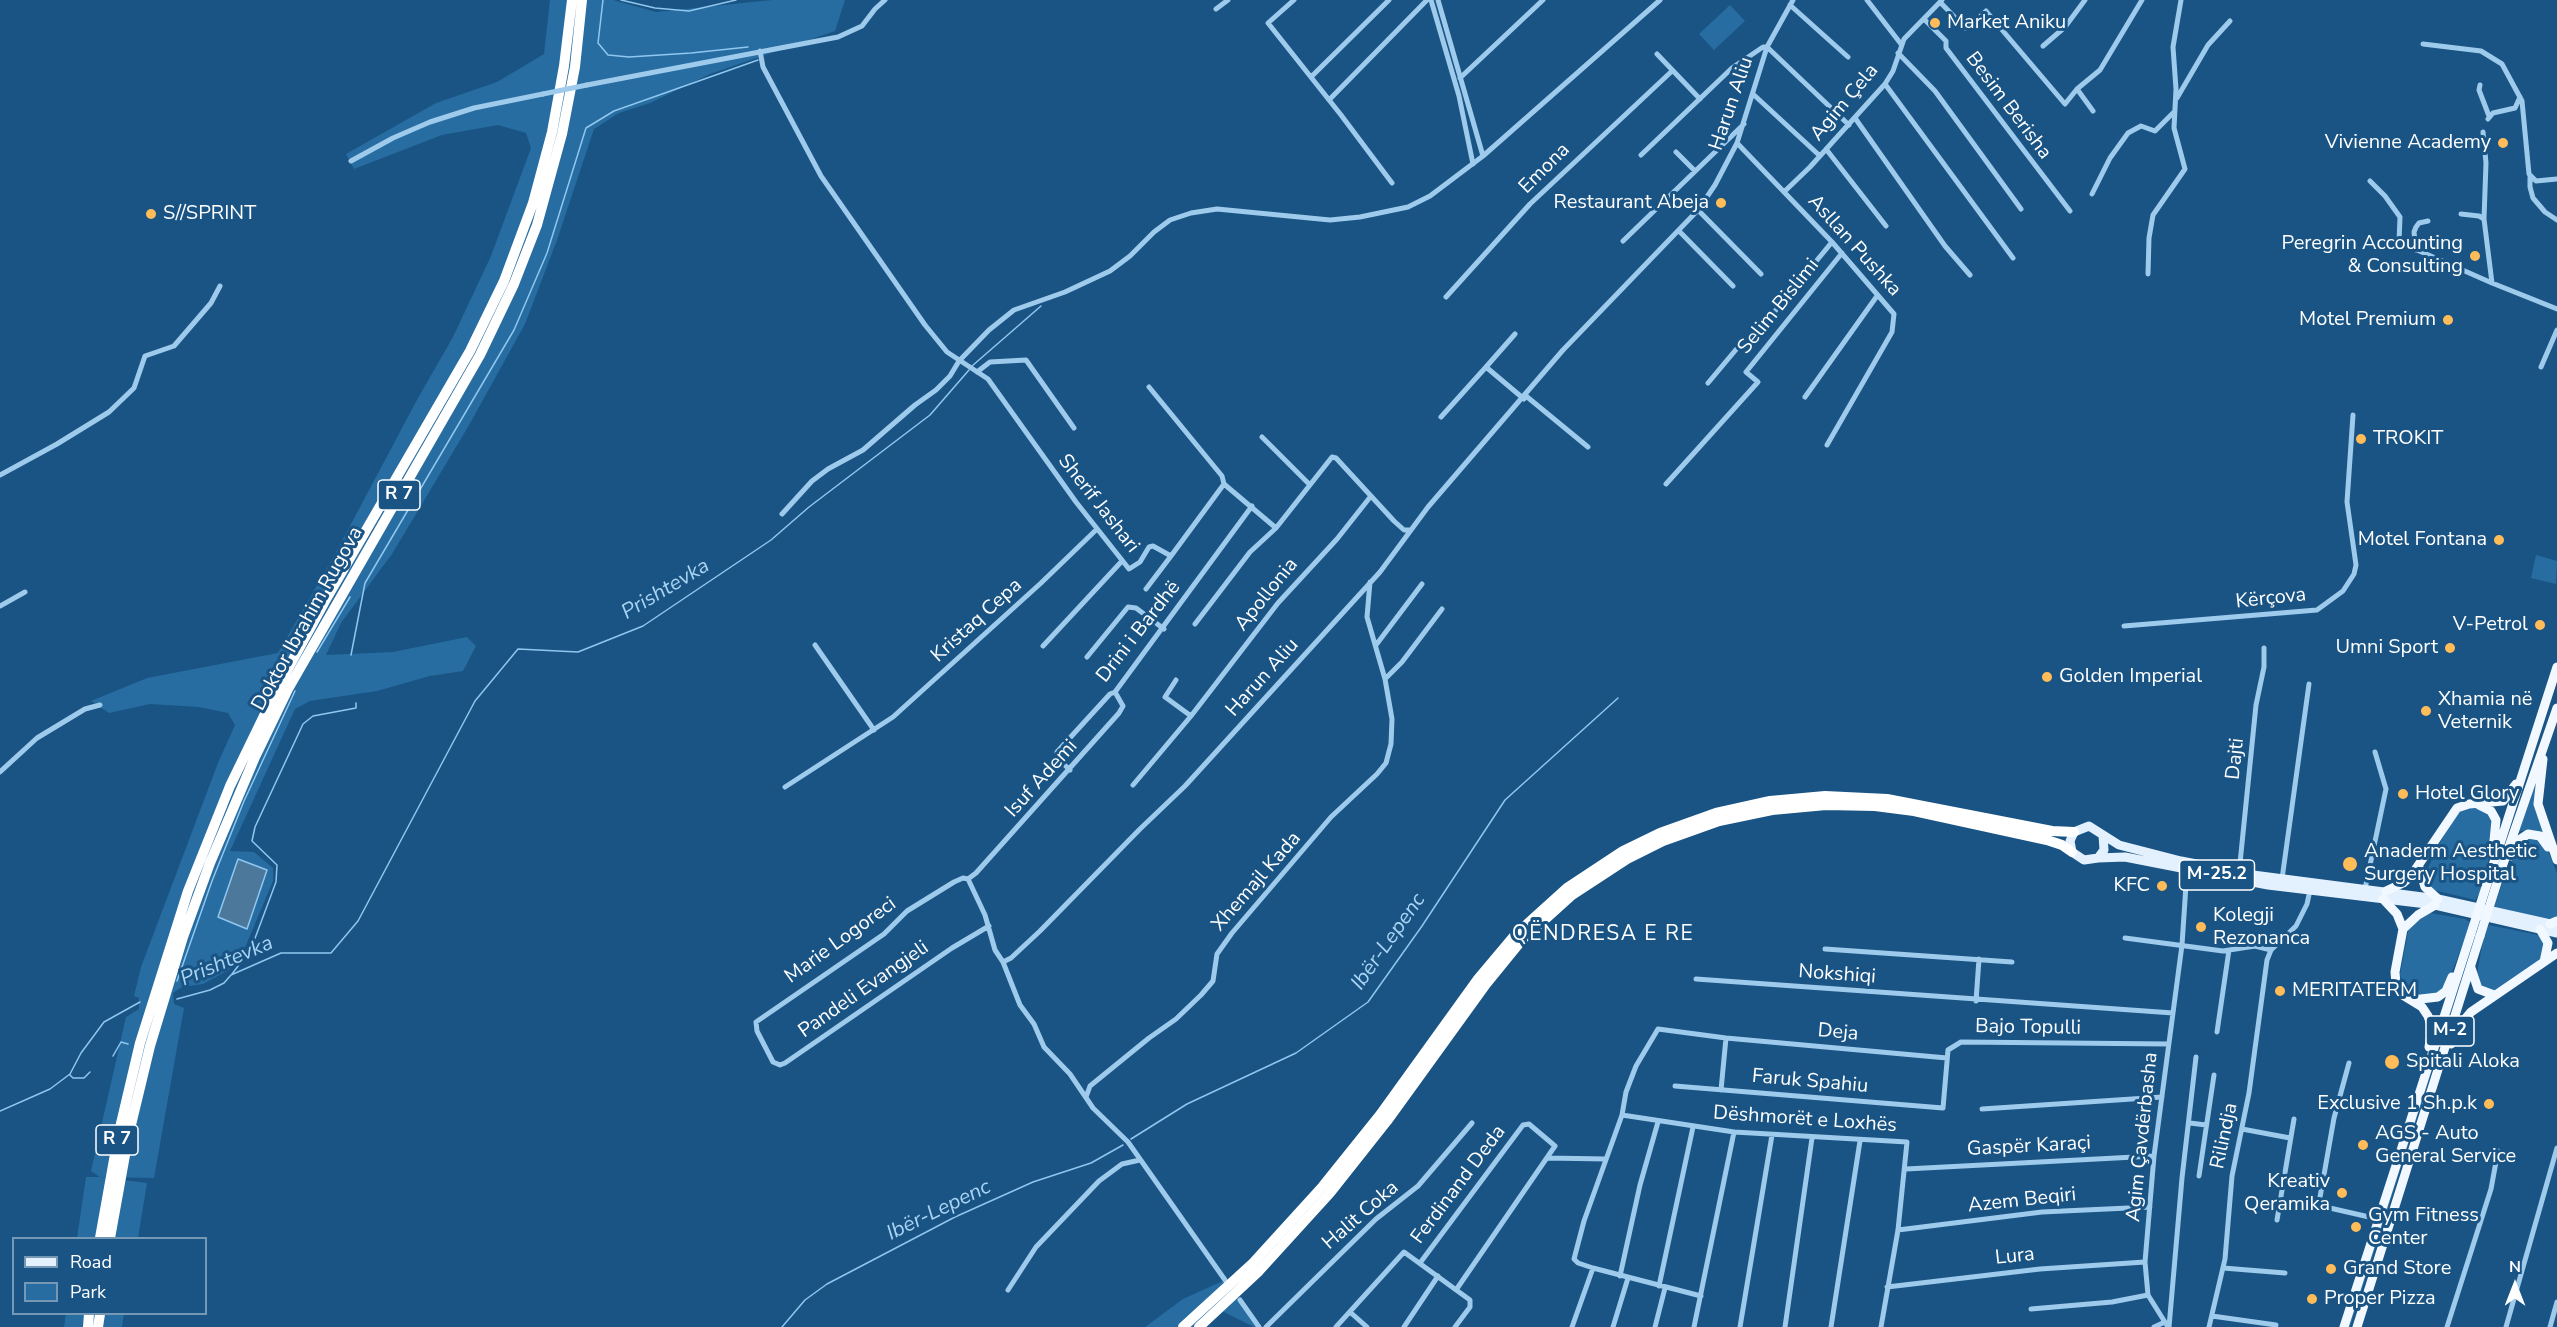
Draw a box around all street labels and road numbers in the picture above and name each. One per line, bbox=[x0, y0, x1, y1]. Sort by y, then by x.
street label: Besim Berisha bbox=[1960, 48, 2056, 164]
street label: Harun Aliu bbox=[1705, 54, 1759, 154]
street label: Agim Çela bbox=[1806, 60, 1884, 146]
street label: Emona bbox=[1515, 139, 1575, 199]
street label: Asllan Pushka bbox=[1802, 190, 1906, 302]
street label: Selim Bislimi bbox=[1733, 254, 1825, 360]
street label: Sherif Jashari bbox=[1052, 450, 1144, 558]
road number: R 7 bbox=[378, 480, 420, 510]
street label: Doktor Ibrahim Rugova bbox=[247, 523, 369, 715]
street label: Apollonia bbox=[1230, 554, 1304, 636]
street label: Kristaq Cepa bbox=[927, 574, 1027, 668]
street label: Drini i Bardhë bbox=[1092, 576, 1186, 688]
street label: Kërçova bbox=[2235, 583, 2307, 615]
street label: Harun Aliu bbox=[1222, 634, 1304, 722]
street label: Isuf Ademi bbox=[1001, 735, 1083, 823]
street label: Dajti bbox=[2222, 737, 2250, 781]
street label: Xhemajl Kada bbox=[1207, 827, 1307, 937]
road number: M-25.2 bbox=[2180, 860, 2254, 890]
street label: Marie Logoreci bbox=[781, 893, 901, 989]
street label: Pandeli Evangjeli bbox=[794, 936, 934, 1044]
street label: Nokshiqi bbox=[1797, 960, 1877, 990]
street label: Bajo Topulli bbox=[1975, 1015, 2081, 1041]
road number: M-2 bbox=[2426, 1016, 2474, 1046]
street label: Deja bbox=[1817, 1019, 1859, 1047]
street label: Agim Çavdërbasha bbox=[2122, 1051, 2164, 1223]
street label: Faruk Spahiu bbox=[1751, 1065, 1869, 1099]
street label: Rilindja bbox=[2206, 1101, 2244, 1171]
street label: Dëshmorët e Loxhës bbox=[1712, 1102, 1898, 1138]
street label: Ferdinand Deda bbox=[1407, 1121, 1511, 1249]
road number: R 7 bbox=[96, 1125, 138, 1155]
street label: Gaspër Karaçi bbox=[1966, 1132, 2092, 1162]
street label: Halit Coka bbox=[1318, 1176, 1404, 1256]
street label: Azem Beqiri bbox=[1967, 1183, 2077, 1219]
street label: Lura bbox=[1994, 1243, 2036, 1271]

